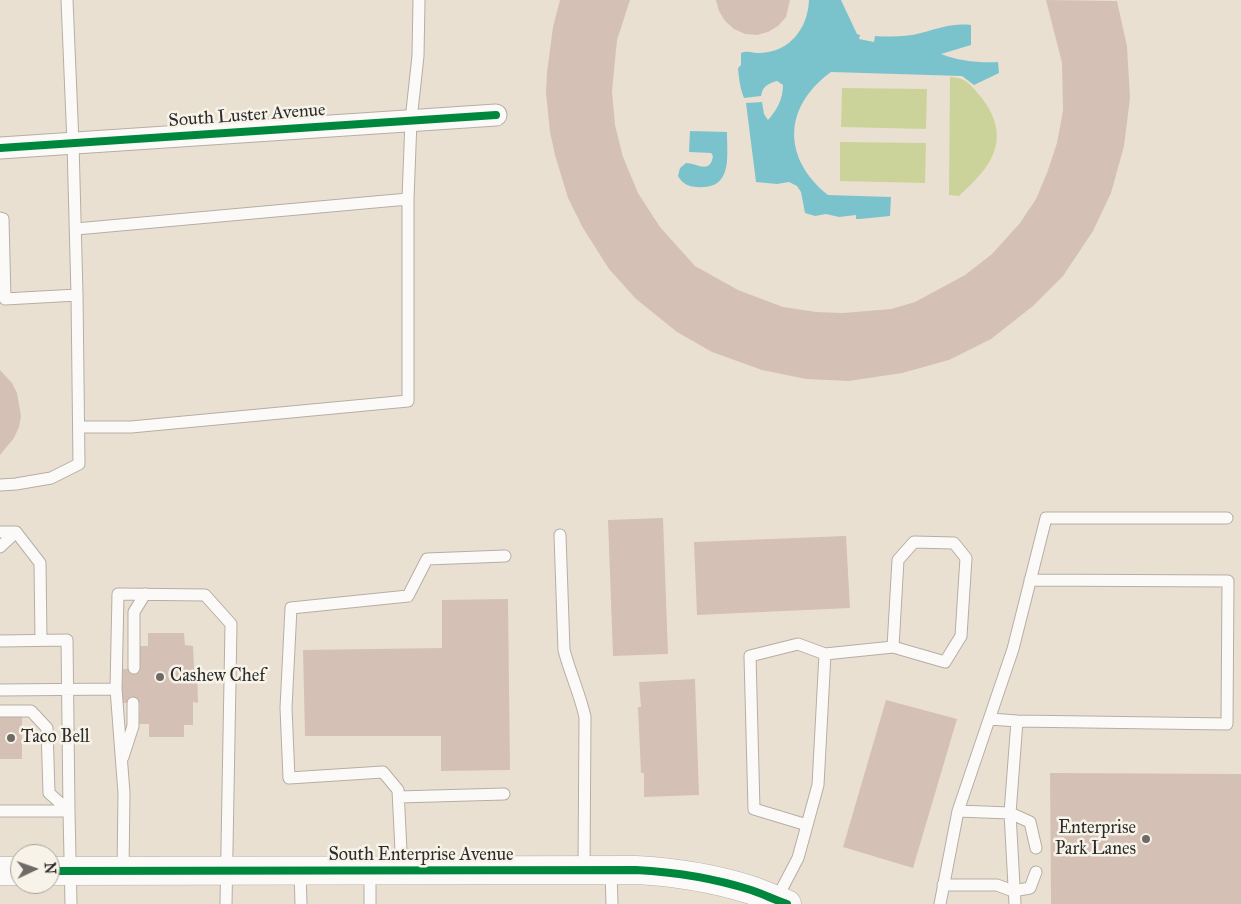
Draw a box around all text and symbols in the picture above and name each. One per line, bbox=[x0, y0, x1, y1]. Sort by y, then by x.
street label: South Luster Avenue bbox=[168, 100, 326, 132]
place label: Cashew Chef bbox=[170, 666, 265, 688]
marker: Cashew Chef bbox=[154, 671, 166, 683]
place label: Taco Bell bbox=[21, 727, 90, 749]
marker: Taco Bell bbox=[5, 732, 17, 744]
place label: Enterprise Park Lanes bbox=[1055, 818, 1136, 861]
marker: Enterprise Park Lanes bbox=[1140, 833, 1152, 845]
north arrow bbox=[10, 844, 60, 894]
street label: South Enterprise Avenue bbox=[328, 845, 514, 867]
text: N bbox=[41, 862, 58, 875]

